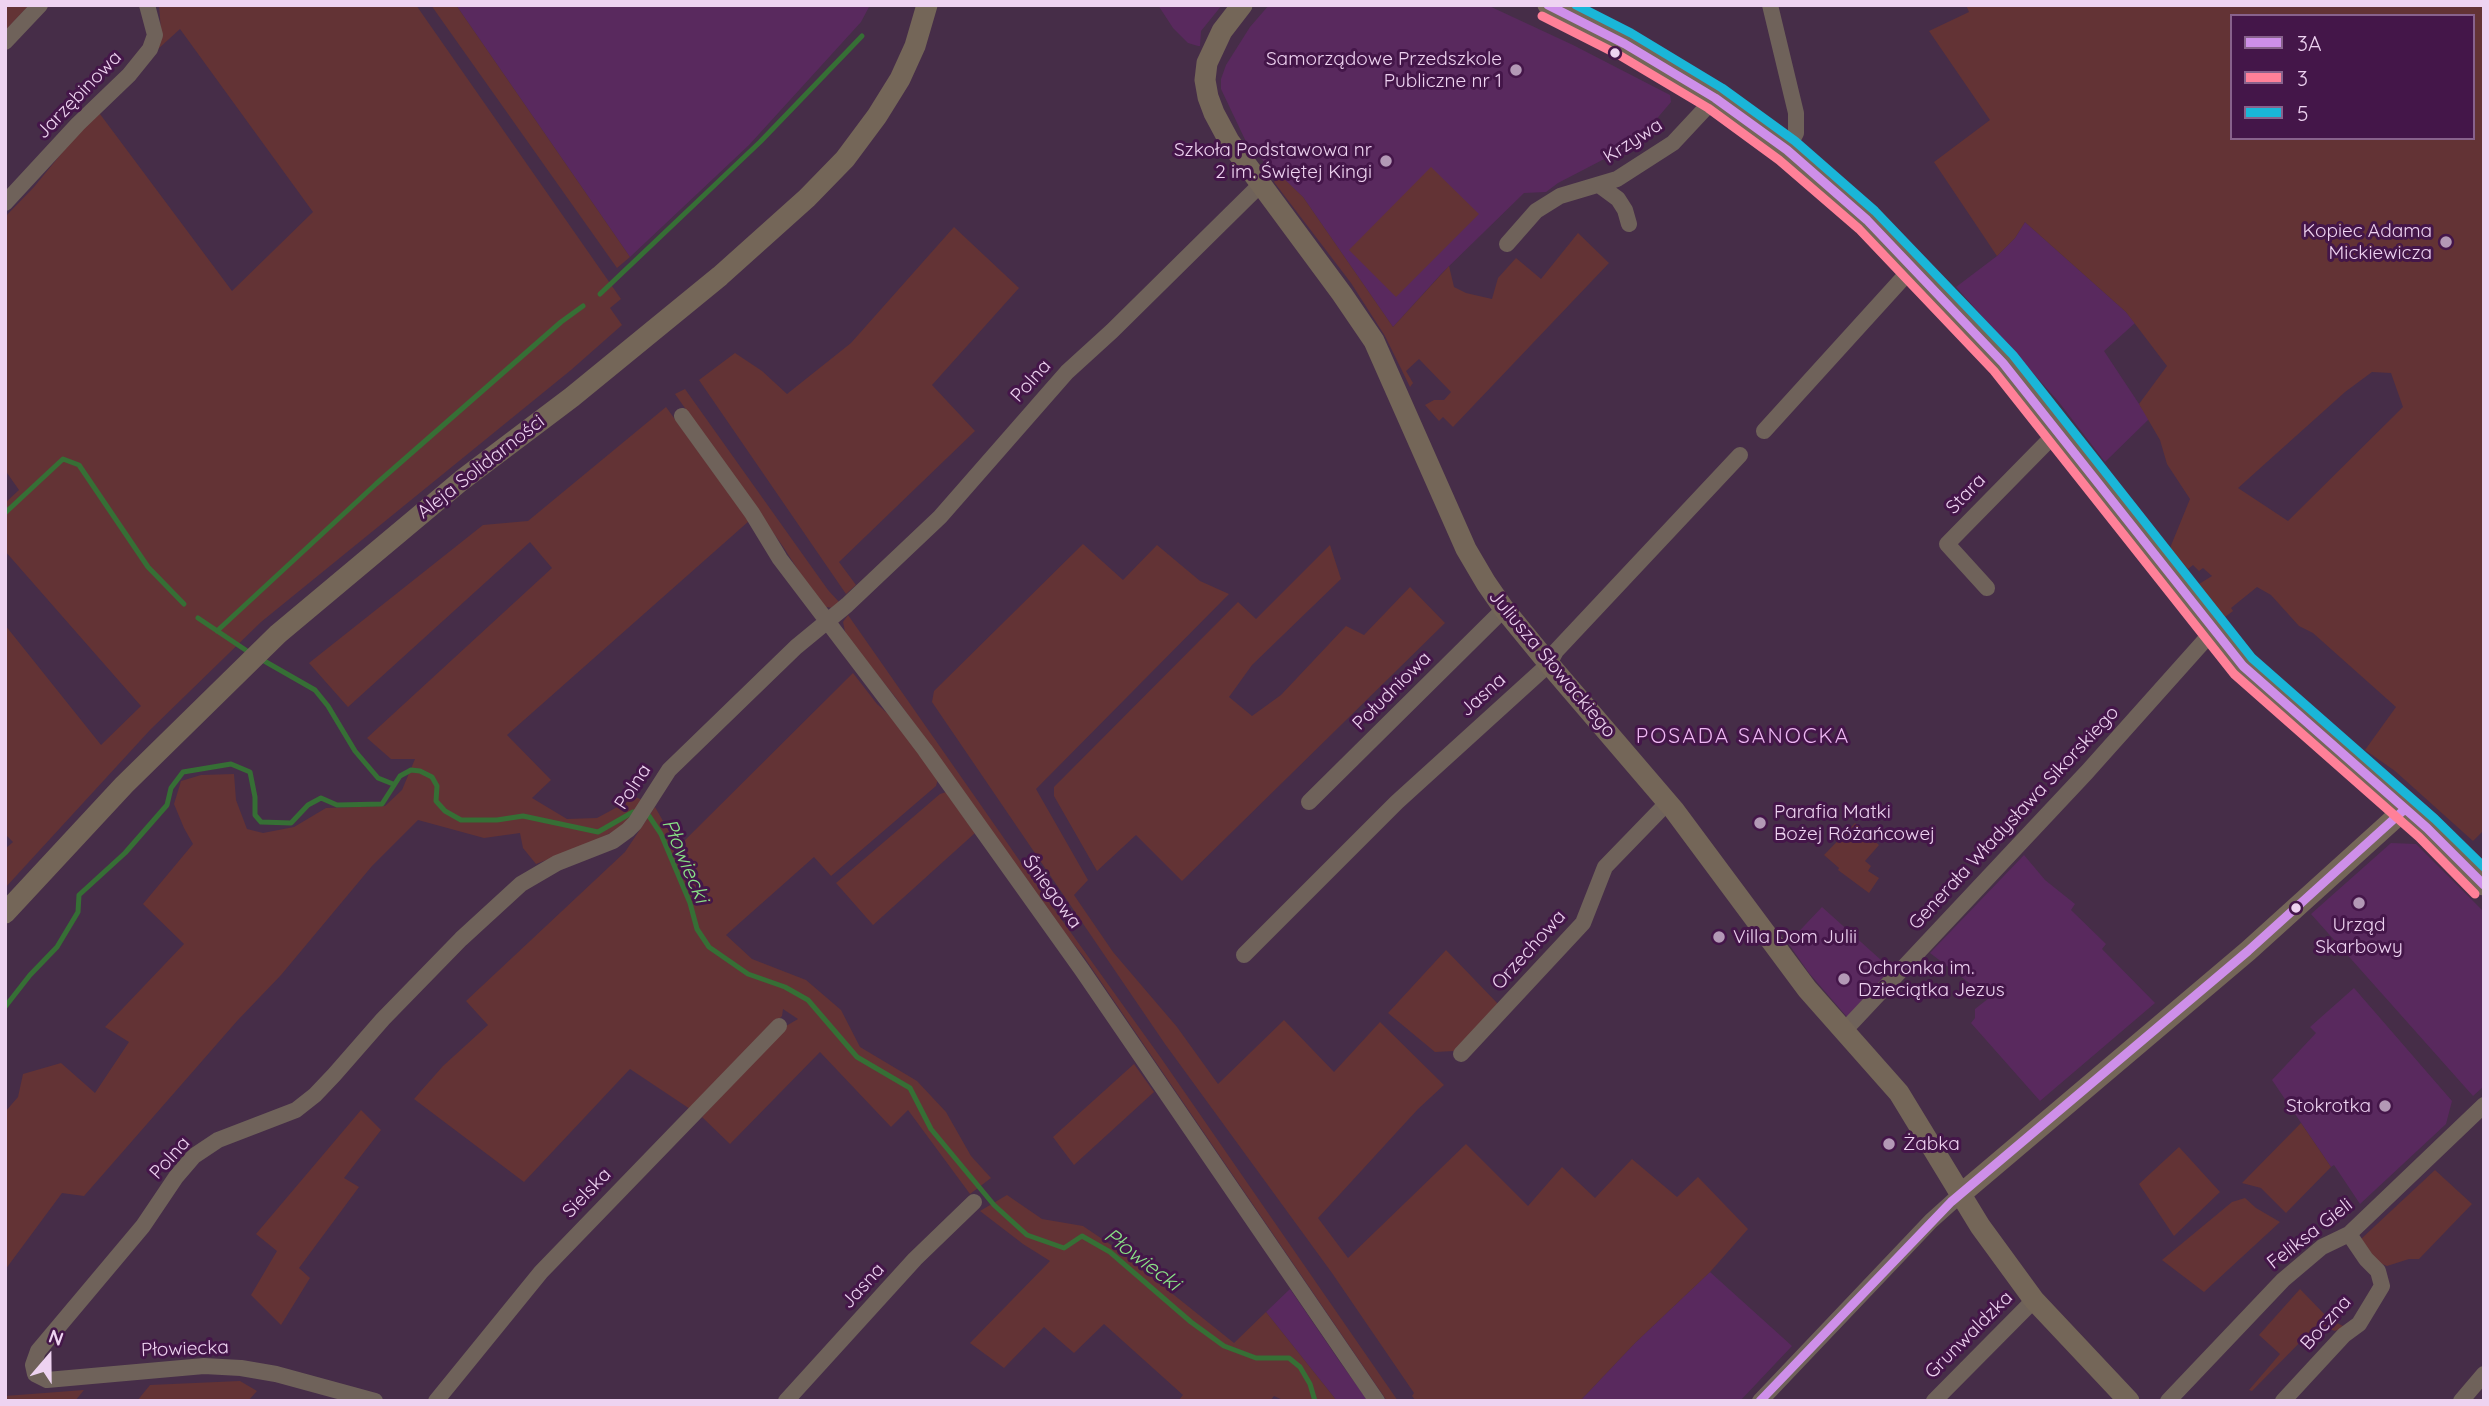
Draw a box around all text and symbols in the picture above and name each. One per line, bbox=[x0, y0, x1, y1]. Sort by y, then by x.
legend bbox=[2230, 14, 2475, 140]
text: 3A bbox=[2297, 30, 2322, 56]
street label: Jarzębinowa bbox=[31, 46, 127, 144]
unlabelled marker bbox=[1608, 46, 1622, 60]
place label: Samorządowe Przedszkole Publiczne nr 1 bbox=[1266, 48, 1502, 92]
marker: Samorządowe Przedszkole Publiczne nr 1 bbox=[1508, 62, 1524, 78]
text: 3 bbox=[2297, 65, 2308, 91]
text: 5 bbox=[2297, 100, 2308, 126]
street label: Krzywa bbox=[1599, 114, 1667, 168]
place label: Szkoła Podstawowa nr 2 im. Świętej Kingi bbox=[1174, 139, 1372, 183]
marker: Szkoła Podstawowa nr 2 im. Świętej Kingi bbox=[1378, 153, 1394, 169]
place label: Kopiec Adama Mickiewicza bbox=[2303, 220, 2432, 264]
marker: Kopiec Adama Mickiewicza bbox=[2438, 234, 2454, 250]
street label: Polna bbox=[1006, 355, 1056, 407]
street label: Aleja Solidarności bbox=[413, 410, 549, 524]
street label: Stara bbox=[1941, 469, 1991, 519]
street label: Juliusza Słowackiego bbox=[1484, 586, 1620, 742]
street label: Południowa bbox=[1348, 647, 1436, 735]
street label: Jasna bbox=[1455, 669, 1511, 721]
street label: Generała Władysława Sikorskiego bbox=[1904, 701, 2124, 935]
district label: POSADA SANOCKA bbox=[1637, 724, 1849, 750]
street label: Polna bbox=[610, 760, 656, 814]
place label: Parafia Matki Bożej Różańcowej bbox=[1774, 801, 1935, 845]
water label: Płowiecki bbox=[656, 815, 714, 907]
marker: Parafia Matki Bożej Różańcowej bbox=[1752, 815, 1768, 831]
street label: Śniegowa bbox=[1018, 851, 1086, 933]
marker: Urząd Skarbowy bbox=[2351, 895, 2367, 911]
unlabelled marker bbox=[2289, 901, 2303, 915]
street label: Orzechowa bbox=[1487, 905, 1571, 995]
place label: Urząd Skarbowy bbox=[2315, 914, 2403, 958]
place label: Villa Dom Julii bbox=[1733, 926, 1857, 948]
marker: Villa Dom Julii bbox=[1711, 929, 1727, 945]
place label: Ochronka im. Dzieciątka Jezus bbox=[1858, 957, 2005, 1001]
marker: Ochronka im. Dzieciątka Jezus bbox=[1836, 971, 1852, 987]
place label: Stokrotka bbox=[2286, 1095, 2371, 1117]
marker: Stokrotka bbox=[2377, 1098, 2393, 1114]
street label: Polna bbox=[145, 1132, 195, 1184]
place label: Żabka bbox=[1903, 1133, 1960, 1155]
marker: Żabka bbox=[1881, 1136, 1897, 1152]
street label: Sielska bbox=[558, 1163, 616, 1223]
street label: Feliksa Gieli bbox=[2263, 1194, 2357, 1274]
water label: Płowiecki bbox=[1099, 1223, 1185, 1297]
street label: Jasna bbox=[837, 1258, 889, 1314]
street label: Grunwaldzka bbox=[1920, 1286, 2018, 1384]
street label: Boczna bbox=[2296, 1291, 2356, 1355]
north arrow bbox=[14, 1322, 84, 1392]
text: N bbox=[46, 1324, 67, 1351]
street label: Płowiecka bbox=[141, 1336, 229, 1362]

